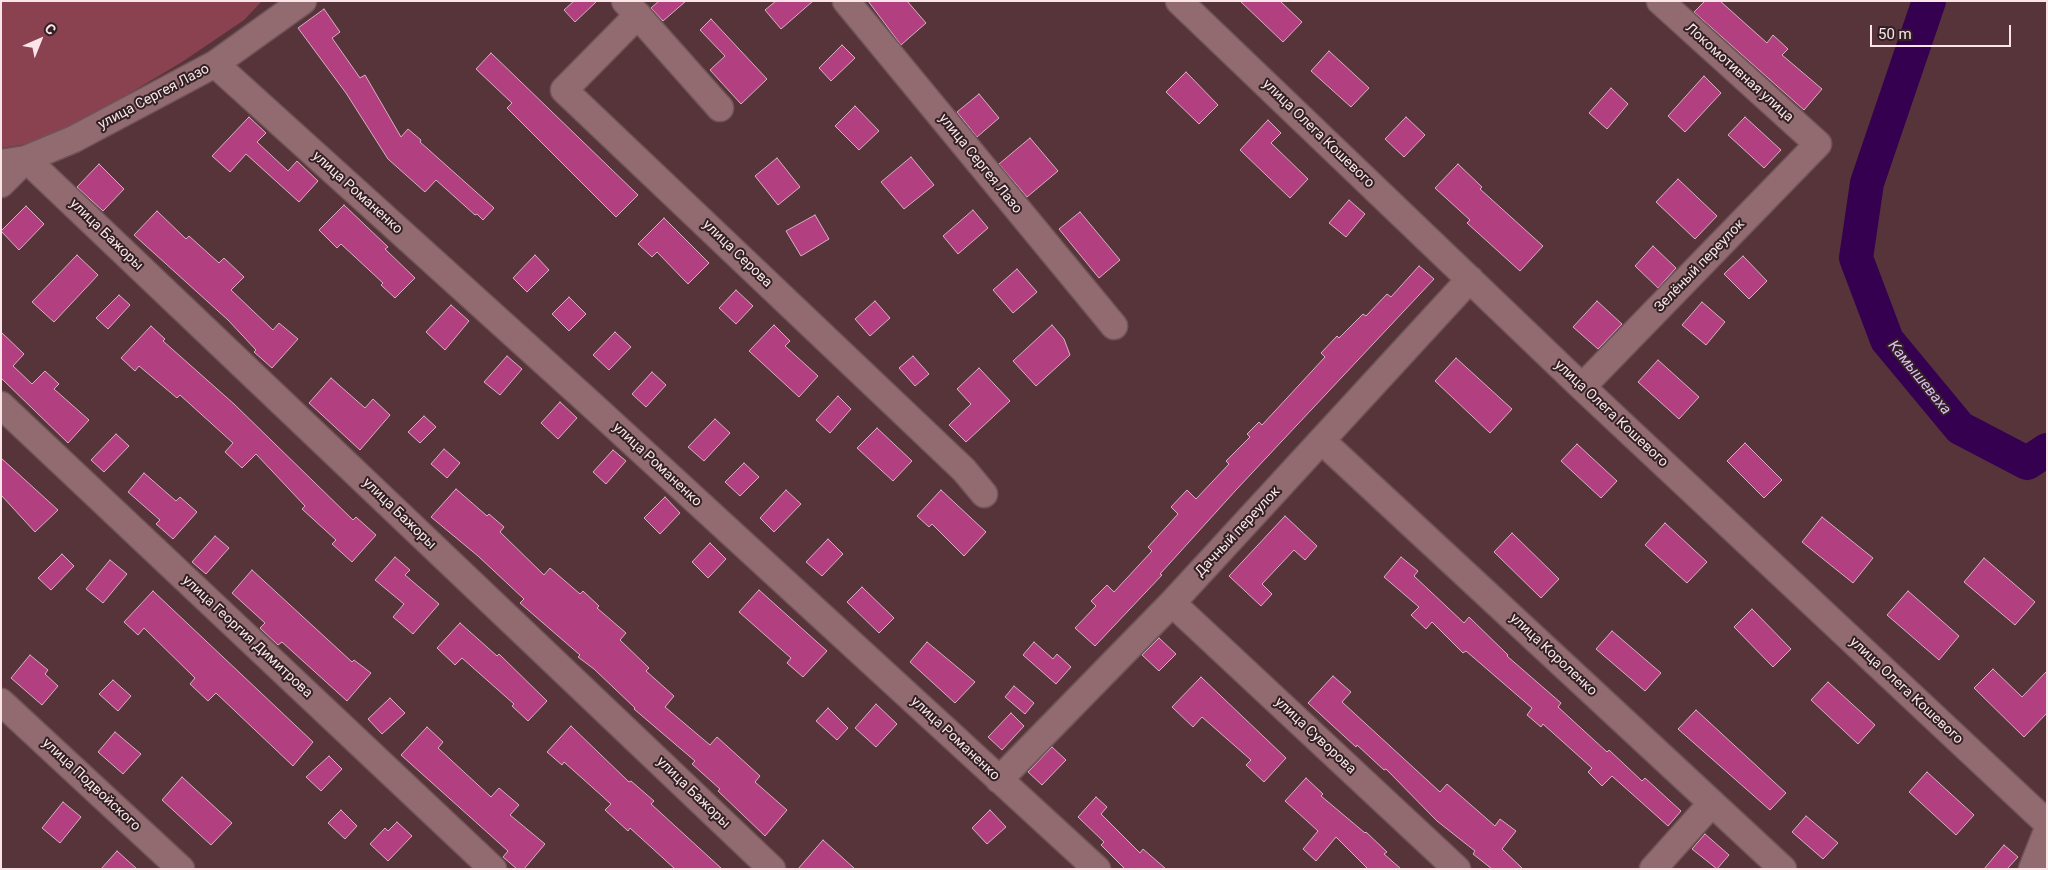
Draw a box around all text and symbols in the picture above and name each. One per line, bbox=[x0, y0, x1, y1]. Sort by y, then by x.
north arrow bbox=[15, 15, 65, 65]
scale bar bbox=[1873, 15, 2014, 47]
text: С bbox=[42, 20, 59, 38]
street label: Локомотивная улица bbox=[1682, 20, 1796, 126]
text: 50 m bbox=[1878, 25, 1912, 43]
street label: улица Сергея Лазо bbox=[96, 61, 212, 133]
street label: улица Олега Кошевого bbox=[1258, 76, 1378, 192]
street label: улица Сергея Лазо bbox=[935, 111, 1025, 217]
street label: улица Романенко bbox=[308, 148, 406, 238]
street label: улица Бажоры bbox=[66, 196, 146, 274]
street label: Зелёный переулок bbox=[1651, 216, 1749, 316]
street label: улица Серова bbox=[699, 217, 775, 291]
water label: Камышеваха bbox=[1884, 337, 1954, 419]
street label: улица Олега Кошевого bbox=[1551, 357, 1671, 471]
street label: улица Романенко bbox=[609, 419, 705, 511]
street label: улица Бажоры bbox=[359, 475, 439, 553]
street label: Дачный переулок bbox=[1192, 484, 1284, 580]
street label: улица Георгия Димитрова bbox=[178, 572, 316, 702]
street label: улица Короленко bbox=[1506, 610, 1600, 700]
street label: улица Олега Кошевого bbox=[1846, 634, 1966, 748]
street label: улица Романенко bbox=[907, 693, 1003, 785]
street label: улица Суворова bbox=[1271, 694, 1359, 778]
street label: улица Подвойского bbox=[38, 735, 144, 835]
street label: улица Бажоры bbox=[653, 754, 733, 832]

